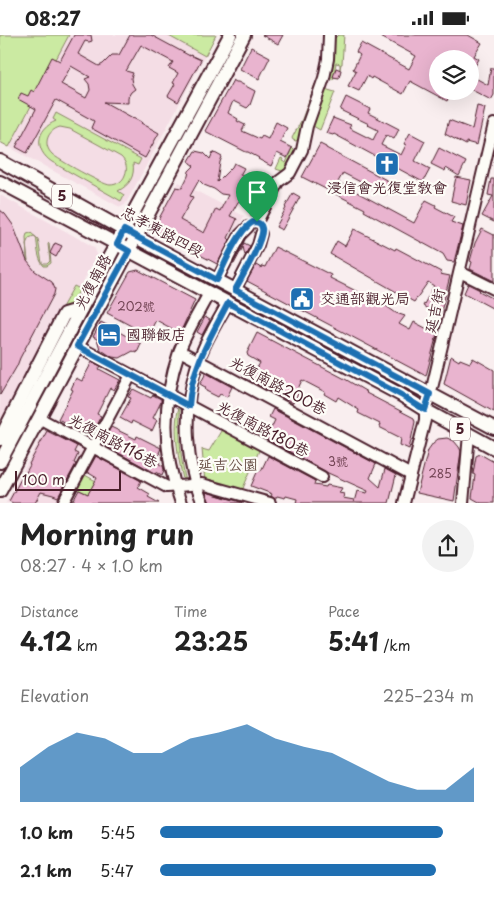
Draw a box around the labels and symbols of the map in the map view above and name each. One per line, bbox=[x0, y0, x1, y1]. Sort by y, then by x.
church icon: 浸信會光復堂教會 bbox=[374, 151, 400, 177]
pin bbox=[236, 171, 278, 222]
place label: 浸信會光復堂教會 bbox=[327, 175, 447, 198]
road number: 5 bbox=[52, 185, 72, 207]
street label: 忠孝東路四段 bbox=[118, 199, 208, 262]
street label: 光復南路 bbox=[67, 249, 116, 313]
public building icon: 交通部觀光局 bbox=[289, 286, 315, 312]
place label: 交通部觀光局 bbox=[320, 286, 410, 309]
street label: 延吉街 bbox=[417, 286, 450, 335]
house number: 202號 bbox=[117, 297, 155, 315]
hotel icon: 國聯飯店 bbox=[96, 322, 122, 348]
place label: 國聯飯店 bbox=[126, 322, 186, 345]
street label: 光復南路200巷 bbox=[226, 349, 332, 420]
street label: 光復南路180巷 bbox=[213, 394, 314, 462]
street label: 光復南路116巷 bbox=[65, 406, 162, 473]
road number: 5 bbox=[450, 417, 470, 441]
park label: 延吉公園 bbox=[198, 452, 258, 475]
house number: 3號 bbox=[328, 452, 348, 470]
house number: 285 bbox=[428, 464, 452, 482]
scale bar bbox=[15, 468, 121, 491]

